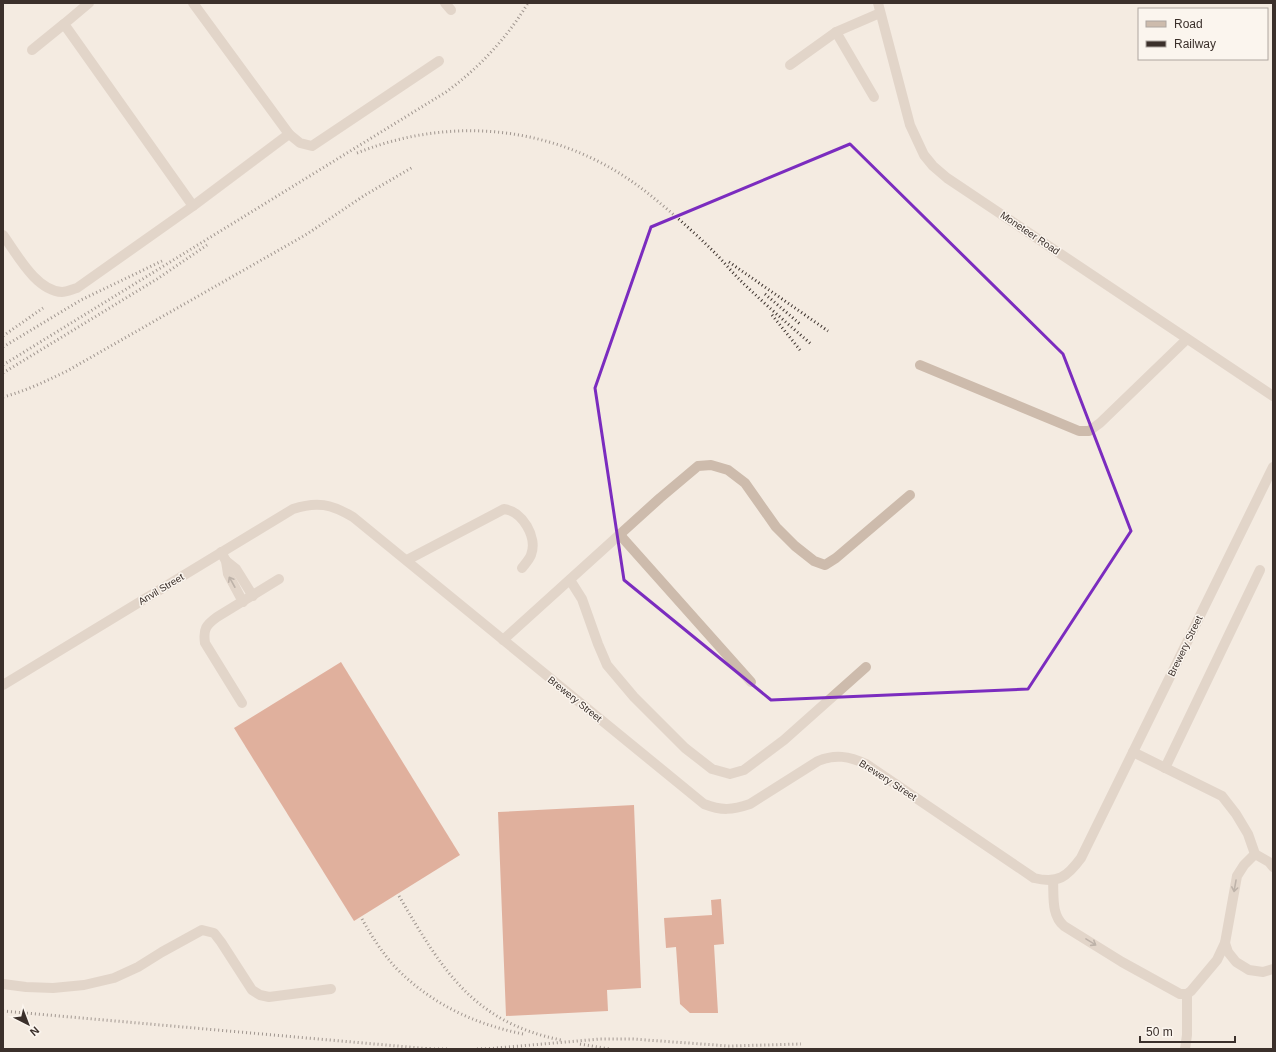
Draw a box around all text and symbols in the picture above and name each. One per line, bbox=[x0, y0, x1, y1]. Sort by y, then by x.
legend bbox=[1138, 8, 1268, 60]
text: Road bbox=[1174, 17, 1203, 31]
text: Railway bbox=[1174, 37, 1216, 51]
street label: Moneteer Road bbox=[998, 209, 1062, 257]
street label: Anvil Street bbox=[136, 571, 186, 607]
one-way arrow bbox=[228, 576, 235, 588]
street label: Brewery Street bbox=[1166, 614, 1205, 678]
street label: Brewery Street bbox=[546, 674, 604, 724]
street label: Brewery Street bbox=[857, 757, 919, 803]
one-way arrow bbox=[1230, 879, 1238, 892]
one-way arrow bbox=[1085, 939, 1097, 947]
north arrow bbox=[8, 1004, 48, 1044]
scale bar bbox=[1140, 1018, 1235, 1044]
text: N bbox=[28, 1024, 42, 1039]
text: 50 m bbox=[1146, 1025, 1173, 1039]

